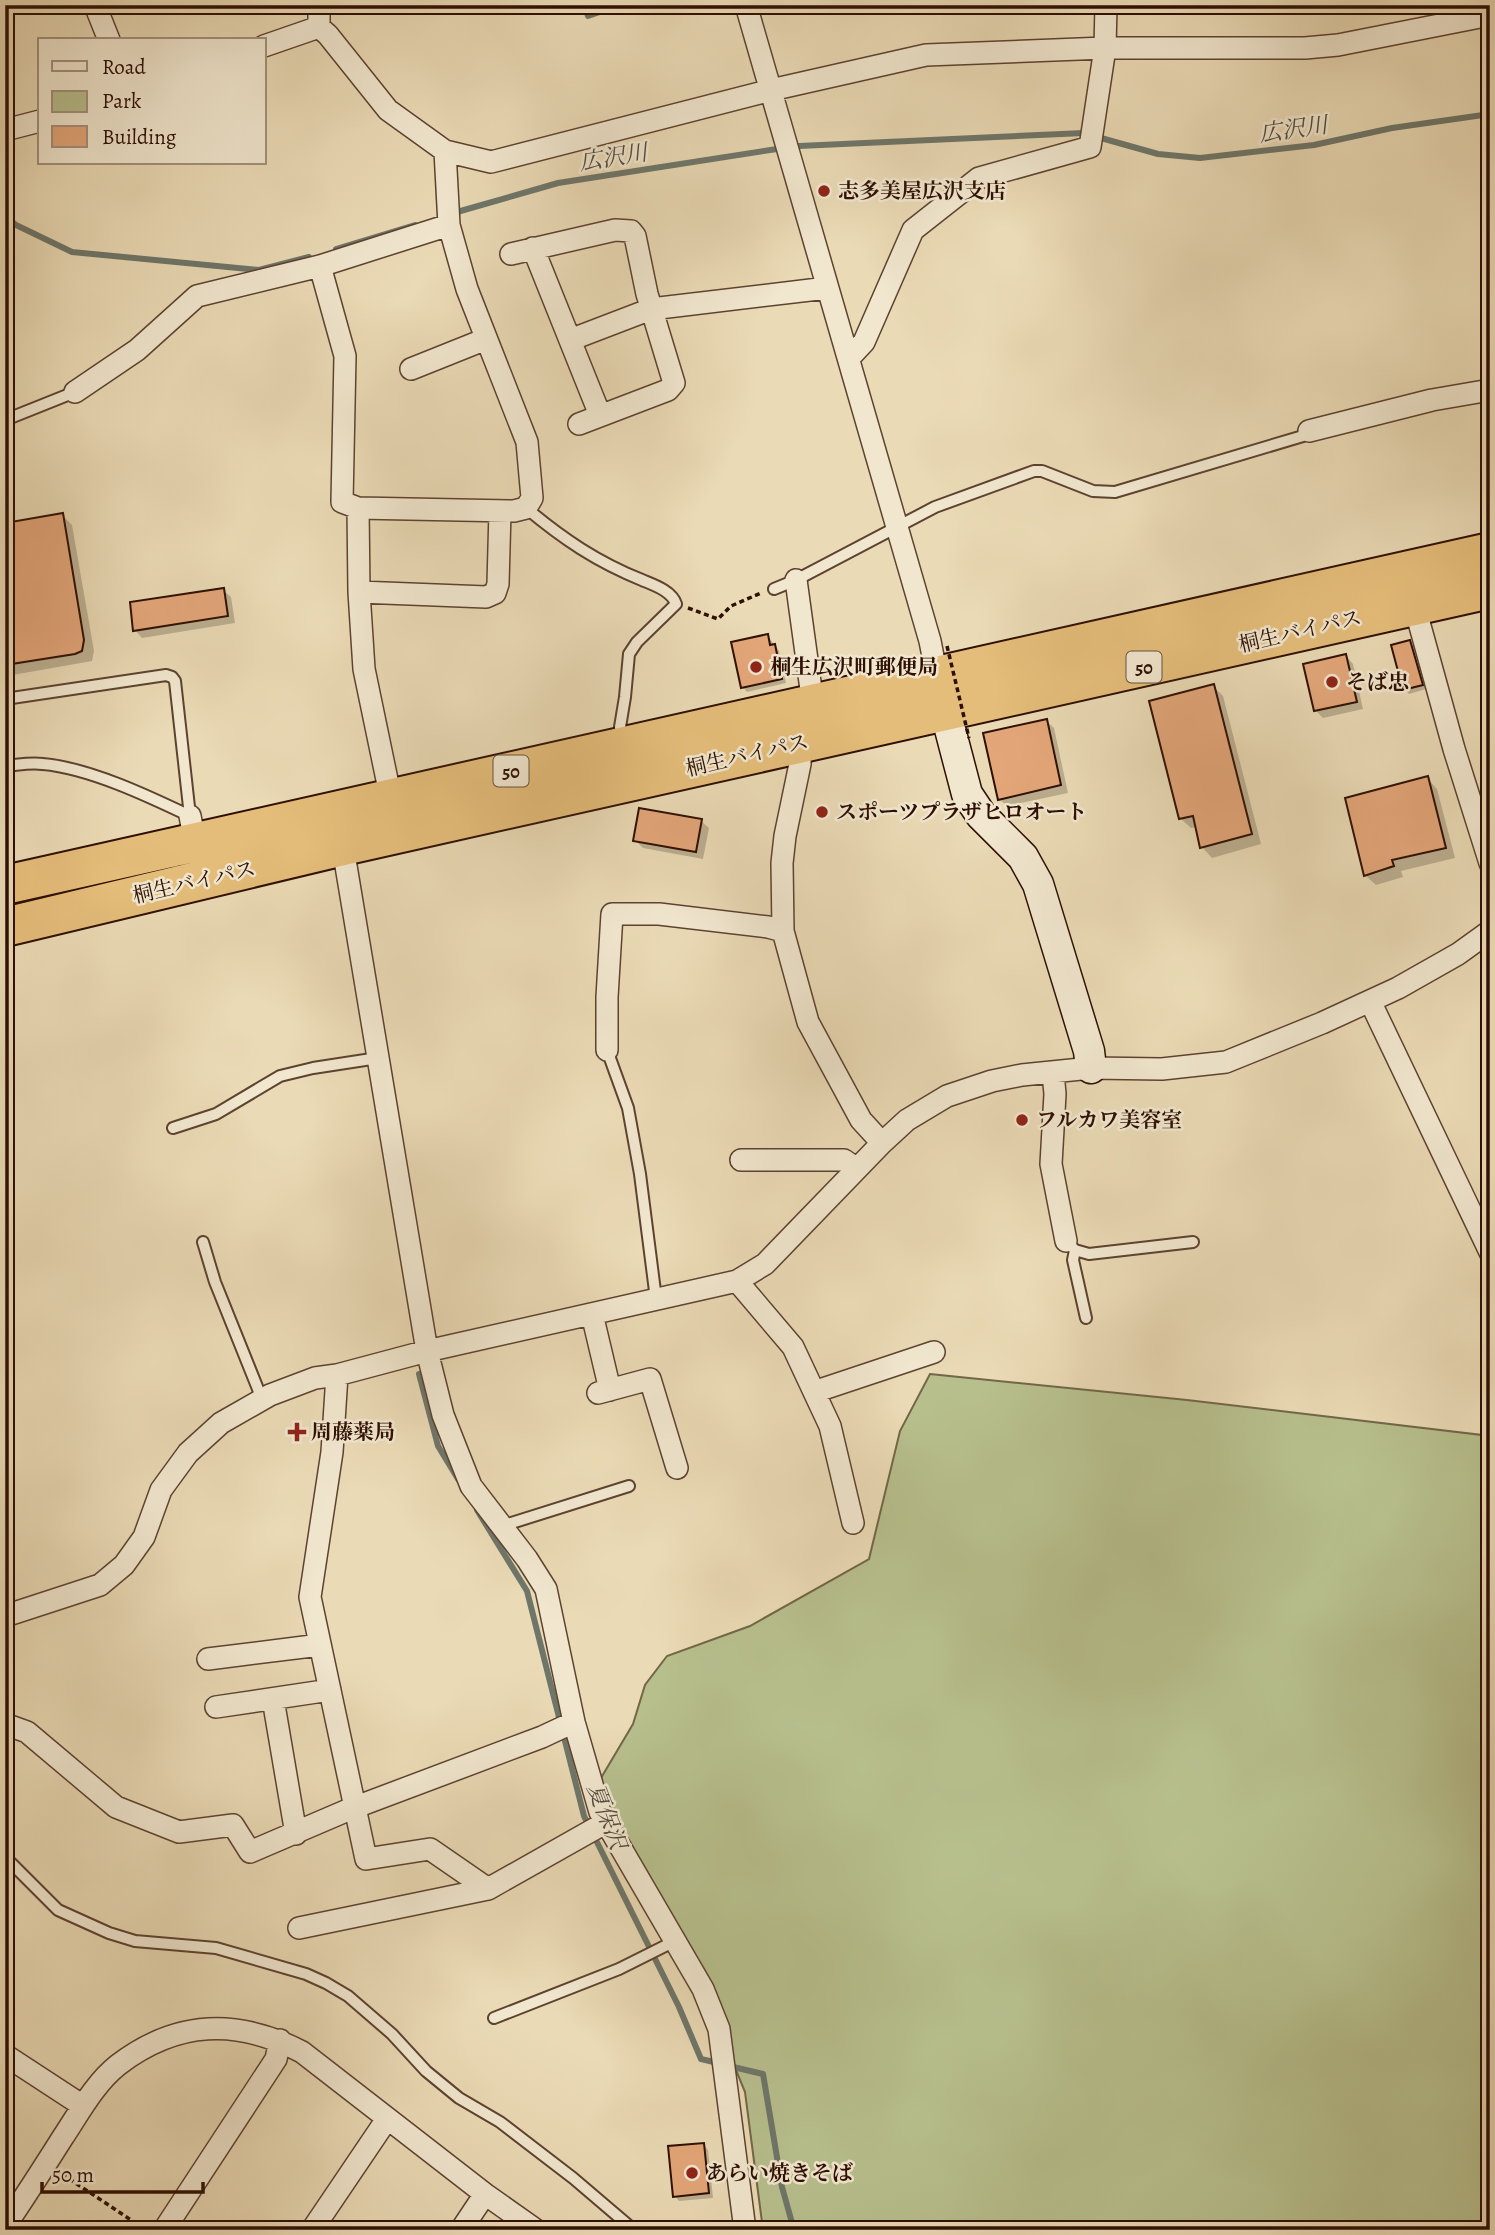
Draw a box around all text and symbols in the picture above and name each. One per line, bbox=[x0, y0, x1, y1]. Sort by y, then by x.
legend bbox=[38, 38, 266, 164]
text: Road bbox=[102, 53, 146, 81]
text: Park bbox=[102, 87, 142, 115]
water label: 広沢川 bbox=[1257, 109, 1332, 150]
text: Building bbox=[102, 123, 177, 151]
water label: 広沢川 bbox=[577, 136, 653, 178]
place label: 志多美屋広沢支店 bbox=[838, 177, 1006, 205]
marker: 志多美屋広沢支店 bbox=[816, 183, 832, 199]
street label: 桐生バイパス bbox=[1236, 603, 1364, 659]
road number: 50 bbox=[1126, 652, 1162, 682]
place label: 桐生広沢町郵便局 bbox=[770, 653, 938, 681]
marker: 桐生広沢町郵便局 bbox=[748, 659, 764, 675]
place label: そば忠 bbox=[1346, 668, 1409, 696]
marker: そば忠 bbox=[1324, 674, 1340, 690]
street label: 桐生バイパス bbox=[683, 727, 811, 783]
road number: 50 bbox=[494, 756, 528, 786]
place label: スポーツプラザヒロオート bbox=[836, 798, 1087, 826]
marker: スポーツプラザヒロオート bbox=[814, 804, 830, 820]
street label: 桐生バイパス bbox=[130, 854, 258, 910]
place label: フルカワ美容室 bbox=[1036, 1106, 1182, 1134]
marker: フルカワ美容室 bbox=[1014, 1112, 1030, 1128]
place label: 周藤薬局 bbox=[311, 1418, 395, 1446]
marker: 周藤薬局 bbox=[289, 1424, 305, 1440]
water label: 夏保沢 bbox=[580, 1778, 634, 1857]
scale bar bbox=[42, 2151, 203, 2195]
place label: あらい焼きそば bbox=[706, 2159, 853, 2187]
text: 50 m bbox=[52, 2161, 94, 2189]
marker: あらい焼きそば bbox=[684, 2165, 700, 2181]

